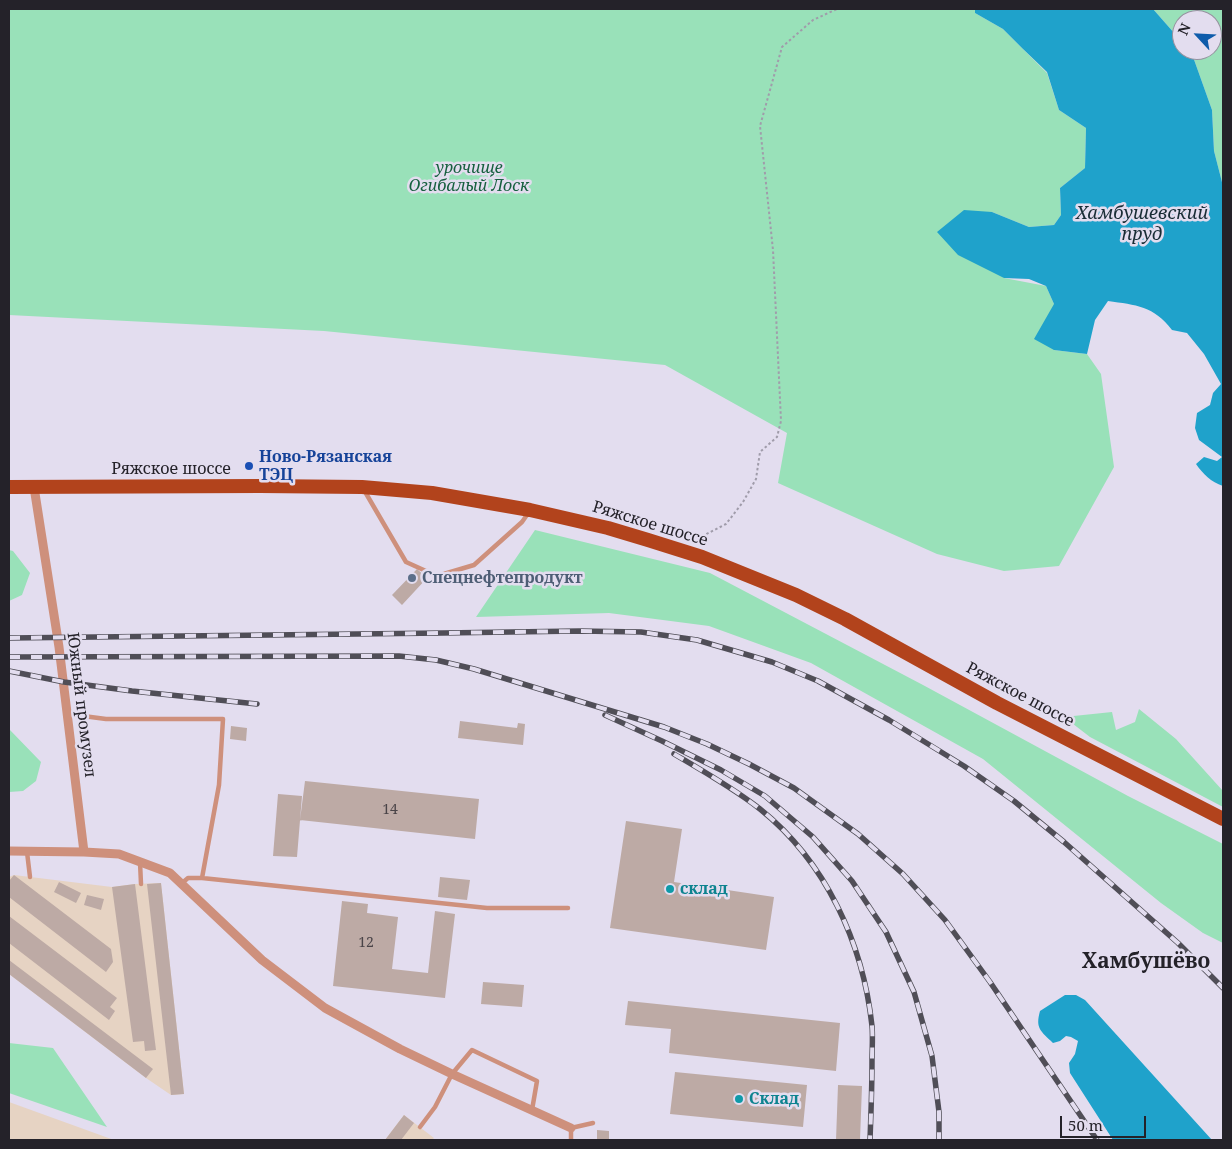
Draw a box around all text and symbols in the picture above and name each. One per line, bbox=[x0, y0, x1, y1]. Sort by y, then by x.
north arrow bbox=[1172, 10, 1222, 60]
text: N bbox=[1173, 20, 1195, 38]
park label: урочище Огибалый Лоск bbox=[409, 158, 529, 196]
water label: Хамбушевский пруд bbox=[1076, 203, 1208, 245]
place label: Ново-Рязанская ТЭЦ bbox=[259, 447, 392, 485]
street label: Ряжское шоссе bbox=[111, 459, 231, 479]
marker: Ново-Рязанская ТЭЦ bbox=[243, 460, 255, 472]
street label: Ряжское шоссе bbox=[590, 497, 710, 551]
place label: Спецнефтепродукт bbox=[422, 568, 583, 588]
marker: Спецнефтепродукт bbox=[406, 572, 418, 584]
street label: Южный промузел bbox=[63, 631, 99, 779]
street label: Ряжское шоссе bbox=[963, 658, 1077, 732]
house number: 14 bbox=[382, 802, 398, 818]
place label: склад bbox=[680, 879, 728, 899]
marker: склад bbox=[664, 883, 676, 895]
house number: 12 bbox=[358, 935, 374, 951]
district label: Хамбушёво bbox=[1082, 949, 1210, 975]
place label: Склад bbox=[749, 1089, 799, 1109]
marker: Склад bbox=[733, 1093, 745, 1105]
scale bar bbox=[1062, 1106, 1148, 1138]
text: 50 m bbox=[1068, 1115, 1103, 1135]

